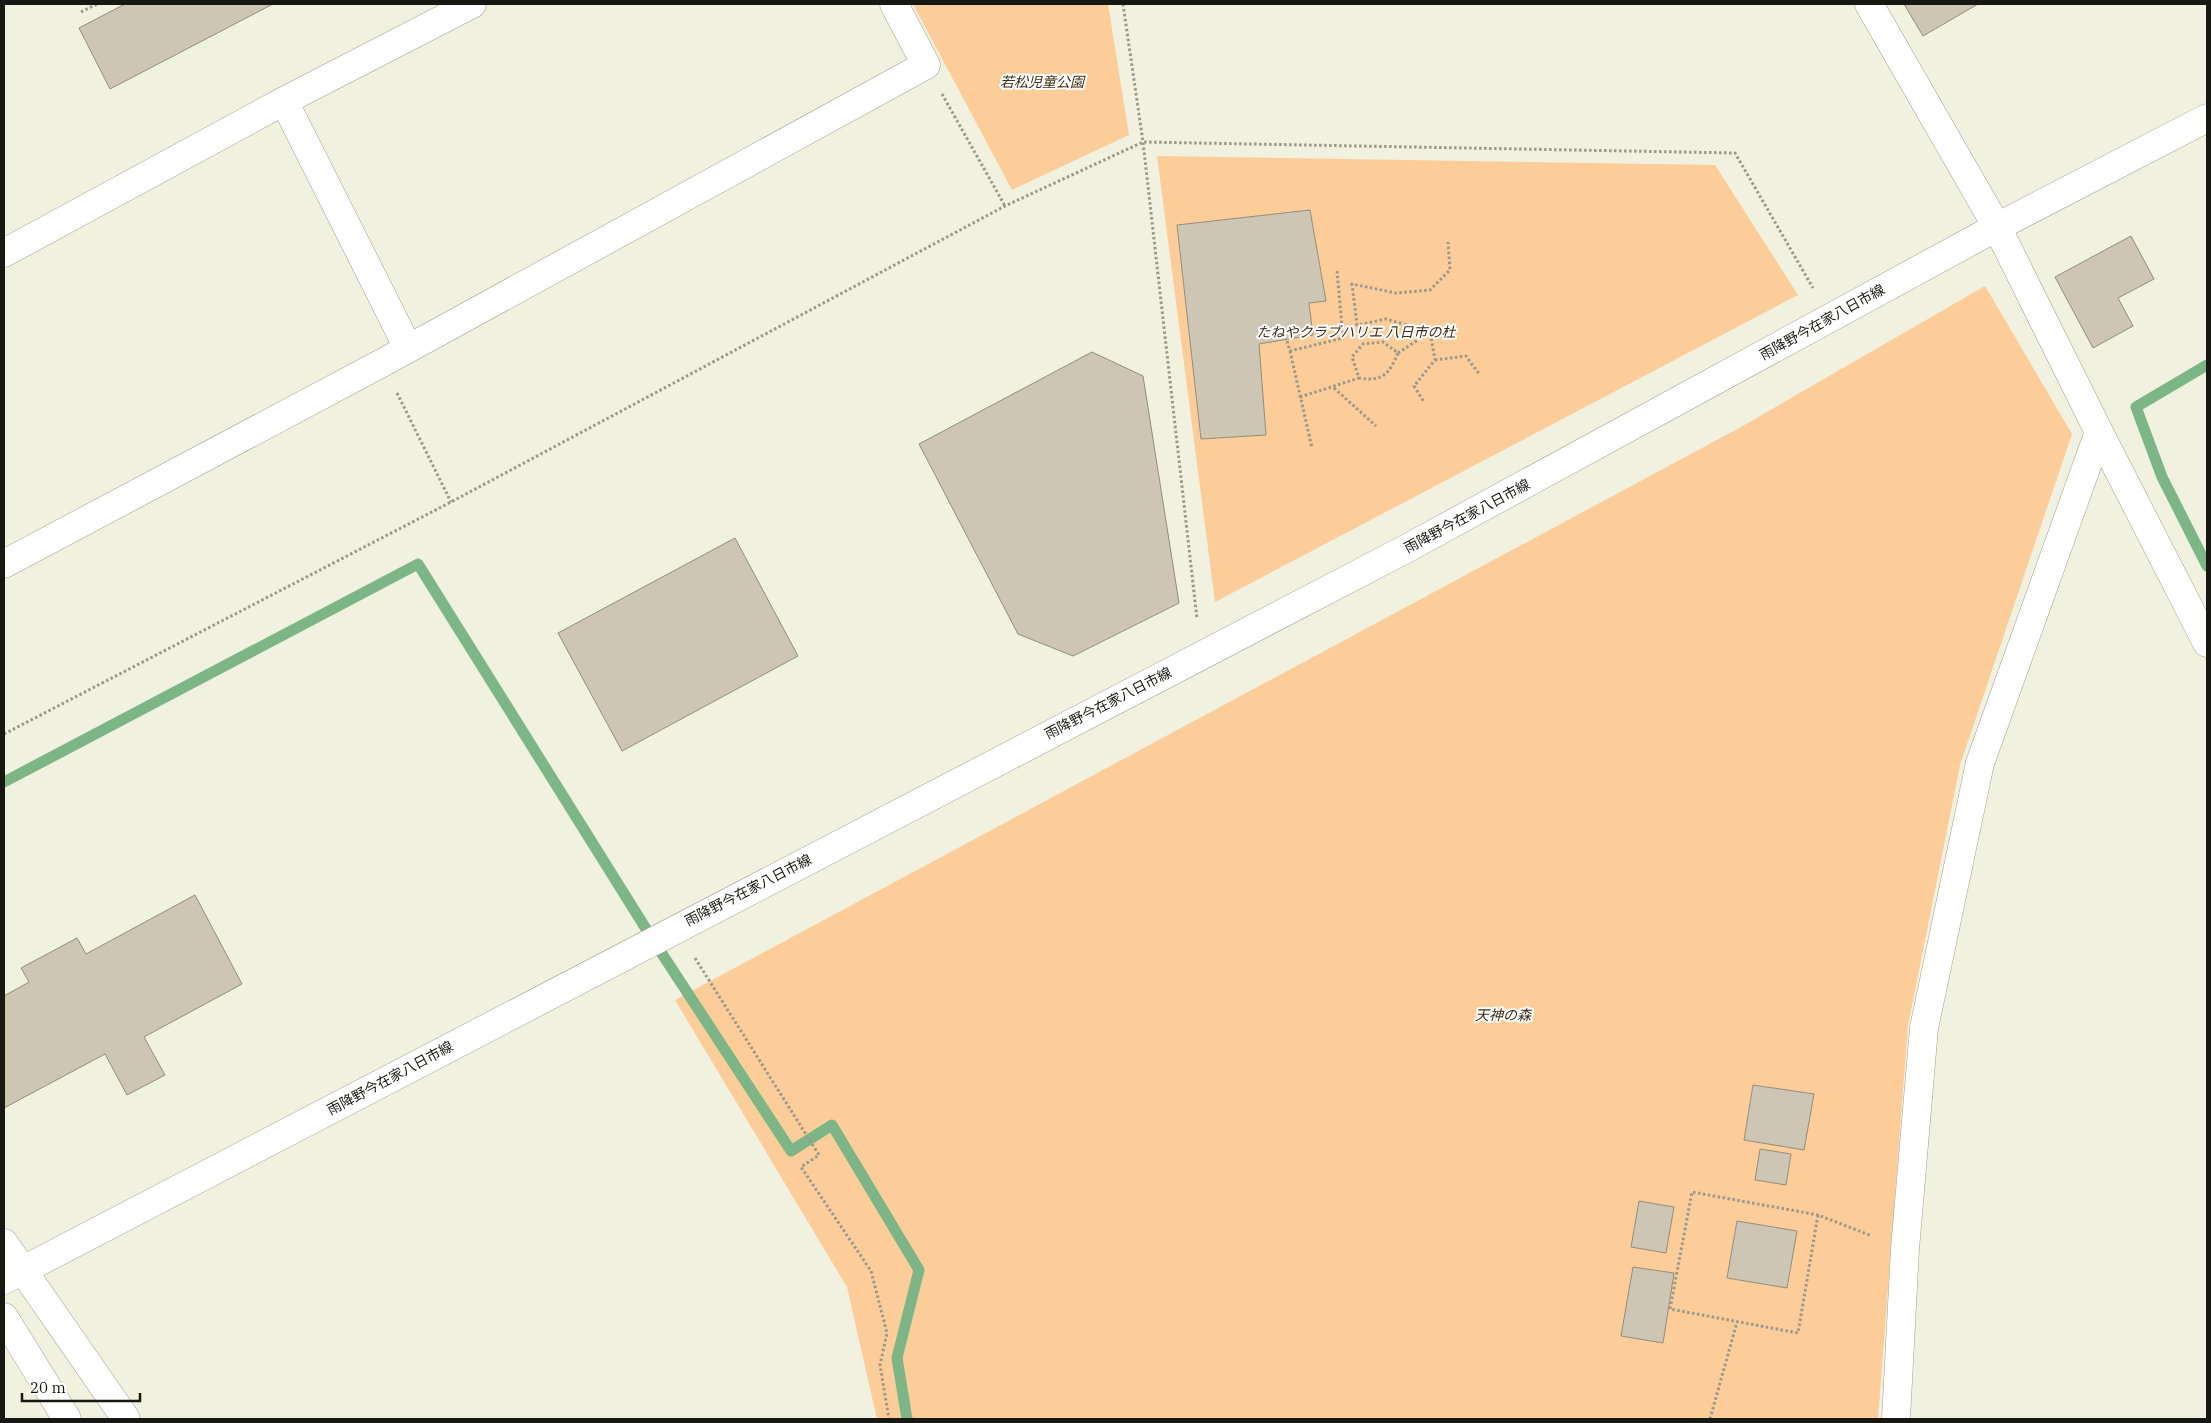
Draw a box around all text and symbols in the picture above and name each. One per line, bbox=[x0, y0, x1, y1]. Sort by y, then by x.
park label: 若松児童公園 bbox=[1000, 73, 1086, 91]
street label: 雨降野今在家八日市線 bbox=[1756, 280, 1888, 364]
park label: たねやクラブハリエ 八日市の杜 bbox=[1257, 323, 1456, 341]
street label: 雨降野今在家八日市線 bbox=[1401, 475, 1533, 557]
street label: 雨降野今在家八日市線 bbox=[1042, 663, 1174, 743]
street label: 雨降野今在家八日市線 bbox=[682, 850, 814, 930]
park label: 天神の森 bbox=[1475, 1006, 1533, 1024]
street label: 雨降野今在家八日市線 bbox=[324, 1037, 456, 1119]
scale bar bbox=[22, 1370, 140, 1402]
text: 20 m bbox=[30, 1378, 66, 1397]

